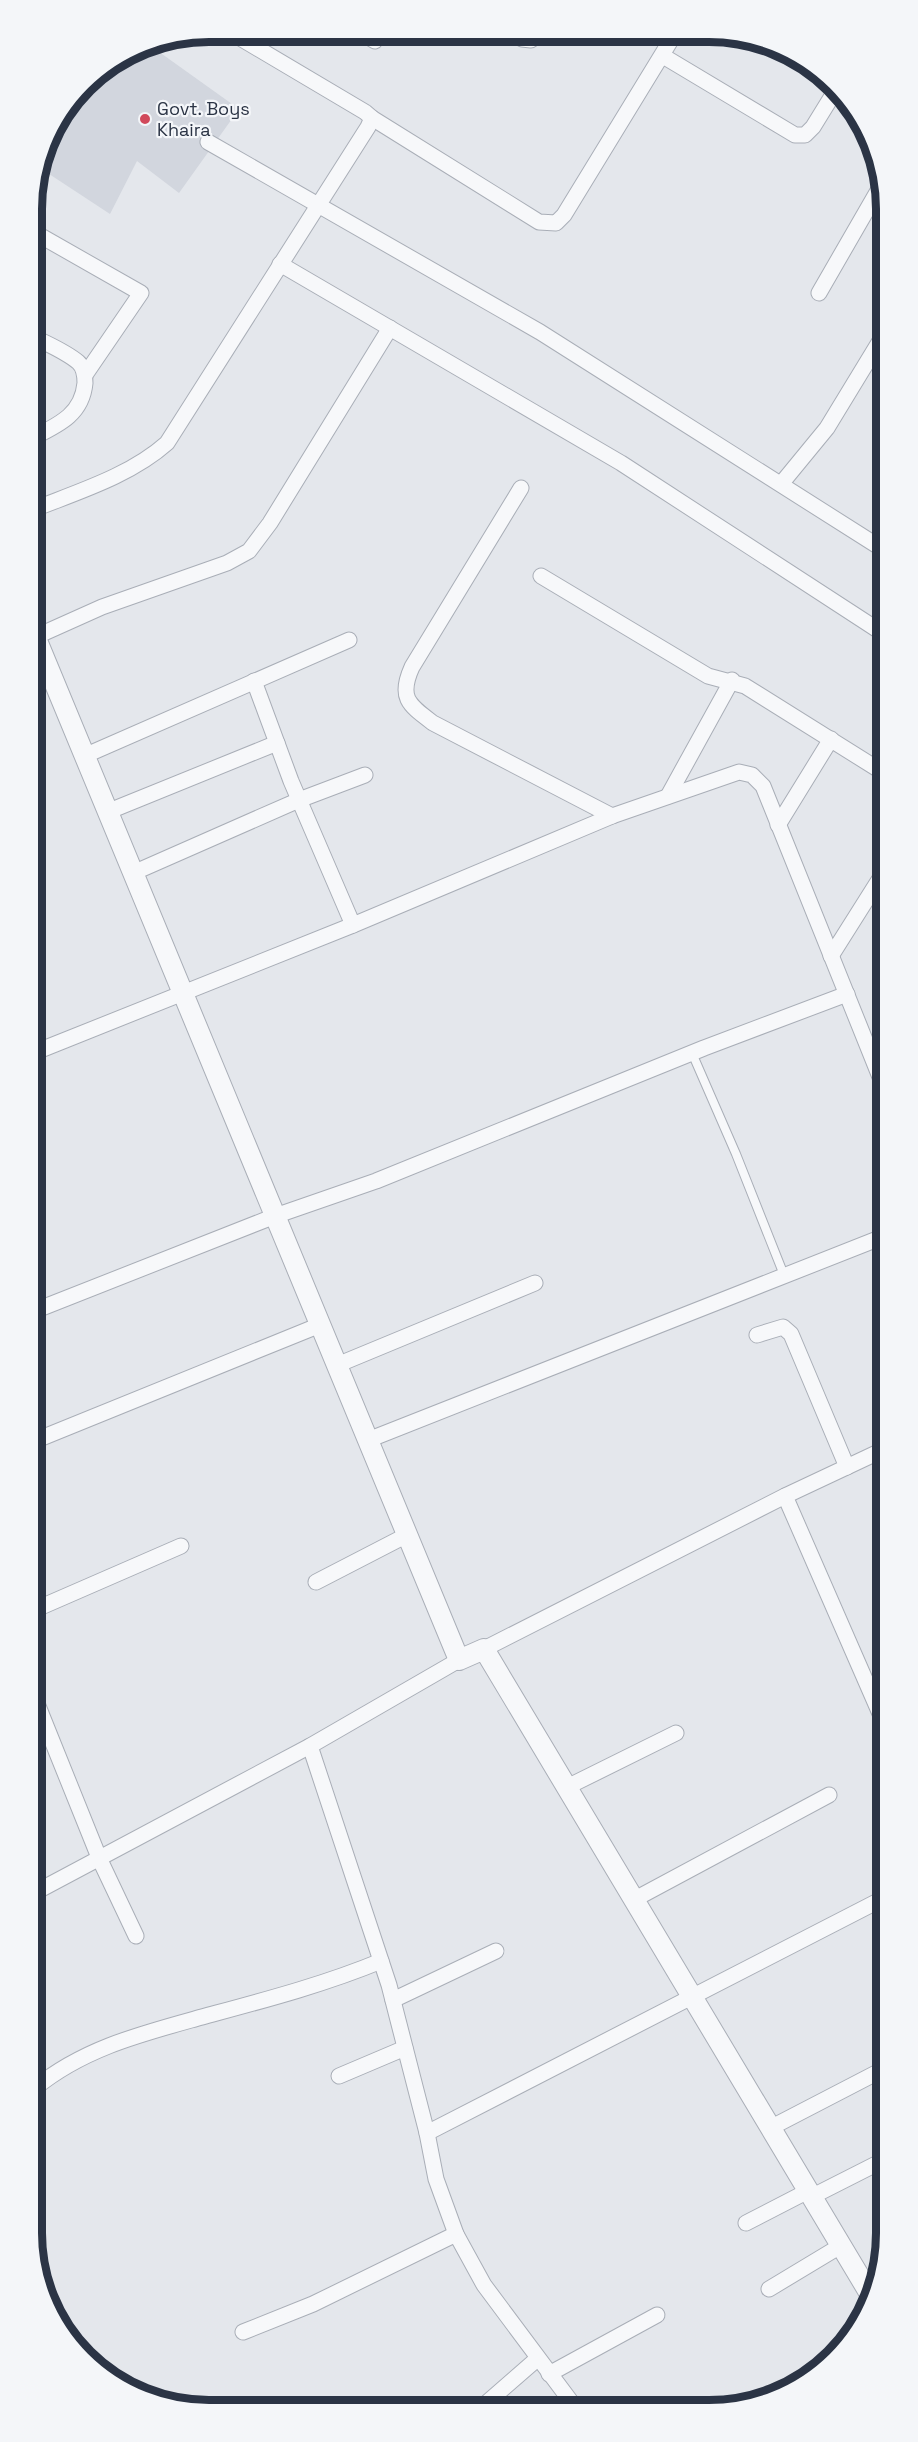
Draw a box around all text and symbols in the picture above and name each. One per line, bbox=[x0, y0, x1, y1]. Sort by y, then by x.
place label: Govt. Boys Khaira bbox=[157, 97, 250, 141]
marker: Govt. Boys Khaira bbox=[138, 112, 152, 126]

